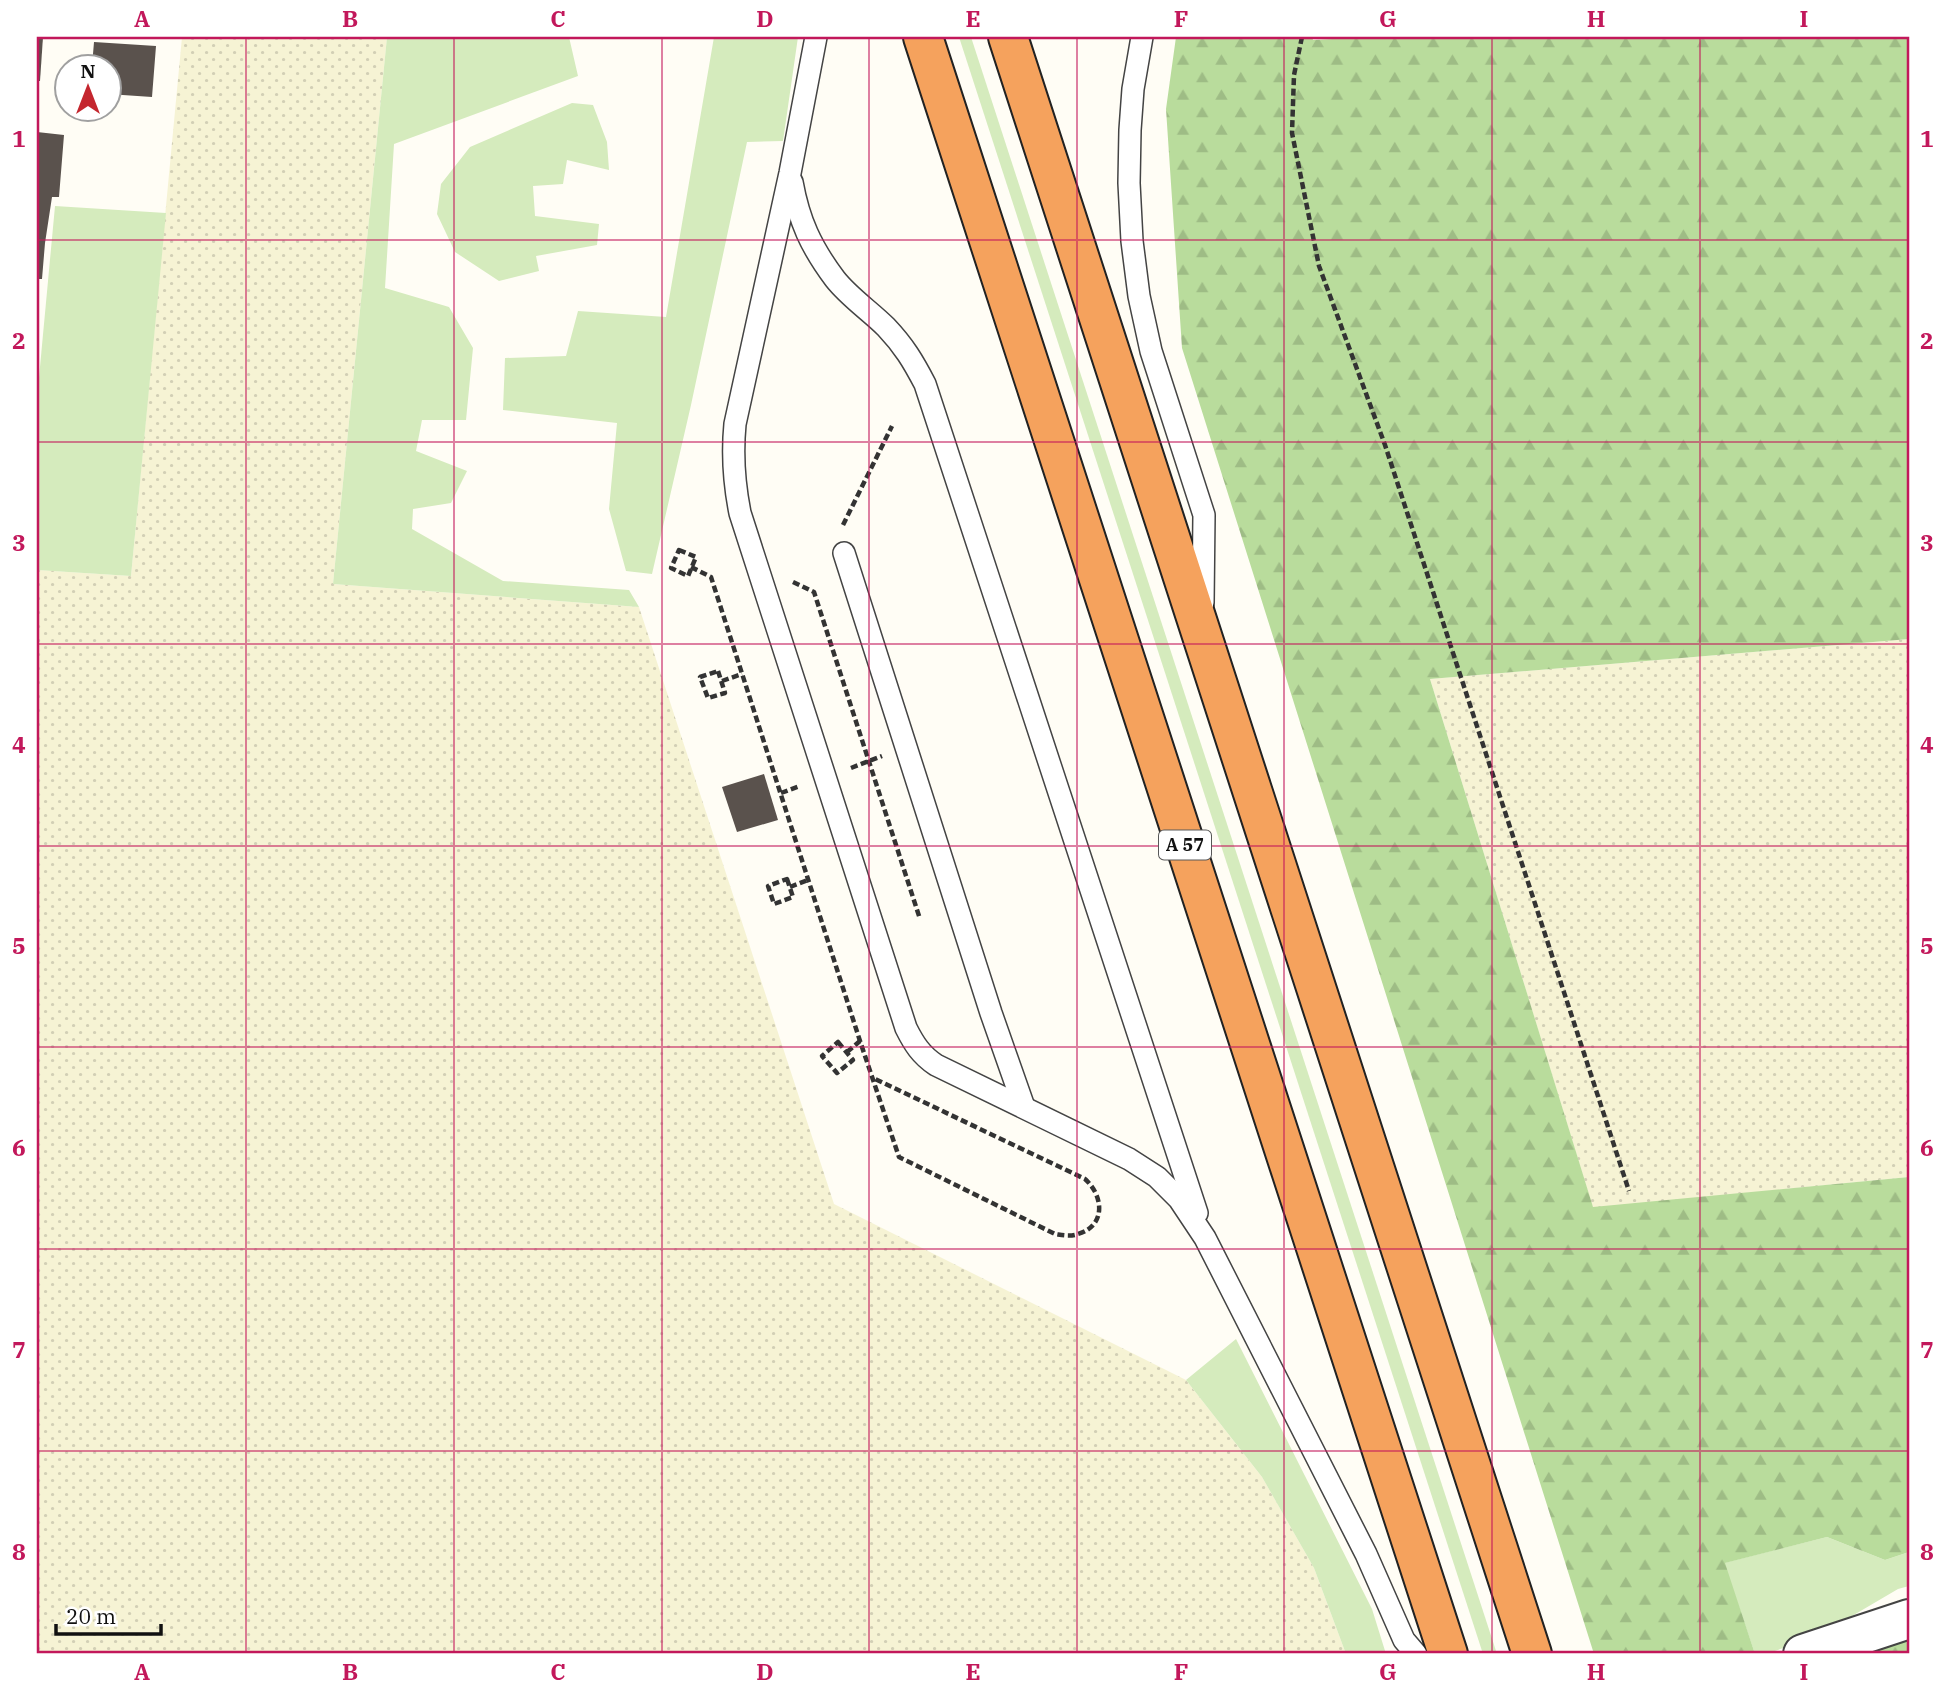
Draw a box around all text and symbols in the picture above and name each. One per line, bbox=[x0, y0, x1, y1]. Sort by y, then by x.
text: A bbox=[134, 3, 150, 33]
text: B bbox=[342, 3, 358, 33]
text: C bbox=[550, 3, 566, 33]
text: D bbox=[756, 3, 774, 33]
text: E bbox=[965, 3, 981, 33]
text: F bbox=[1174, 3, 1188, 33]
text: G bbox=[1379, 3, 1397, 33]
text: H bbox=[1587, 3, 1605, 33]
text: I bbox=[1800, 3, 1808, 33]
north arrow bbox=[52, 52, 122, 122]
text: N bbox=[80, 59, 96, 83]
text: 1 bbox=[12, 123, 26, 153]
text: 1 bbox=[1920, 123, 1934, 153]
text: 2 bbox=[12, 325, 26, 355]
text: 2 bbox=[1920, 325, 1934, 355]
text: 3 bbox=[12, 527, 26, 557]
text: 3 bbox=[1920, 527, 1934, 557]
text: 4 bbox=[12, 729, 26, 759]
text: 4 bbox=[1920, 729, 1934, 759]
road number: A 57 bbox=[1159, 830, 1211, 860]
text: 5 bbox=[12, 930, 26, 960]
text: 5 bbox=[1920, 930, 1934, 960]
text: 6 bbox=[12, 1132, 26, 1162]
text: 6 bbox=[1920, 1132, 1934, 1162]
text: 7 bbox=[12, 1334, 26, 1364]
text: 7 bbox=[1920, 1334, 1934, 1364]
text: 8 bbox=[12, 1536, 26, 1566]
text: 8 bbox=[1920, 1536, 1934, 1566]
scale bar bbox=[56, 1593, 161, 1637]
text: 20 m bbox=[66, 1602, 116, 1630]
text: A bbox=[134, 1656, 150, 1686]
text: B bbox=[342, 1656, 358, 1686]
text: C bbox=[550, 1656, 566, 1686]
text: D bbox=[756, 1656, 774, 1686]
text: E bbox=[965, 1656, 981, 1686]
text: F bbox=[1174, 1656, 1188, 1686]
text: G bbox=[1379, 1656, 1397, 1686]
text: H bbox=[1587, 1656, 1605, 1686]
text: I bbox=[1800, 1656, 1808, 1686]

